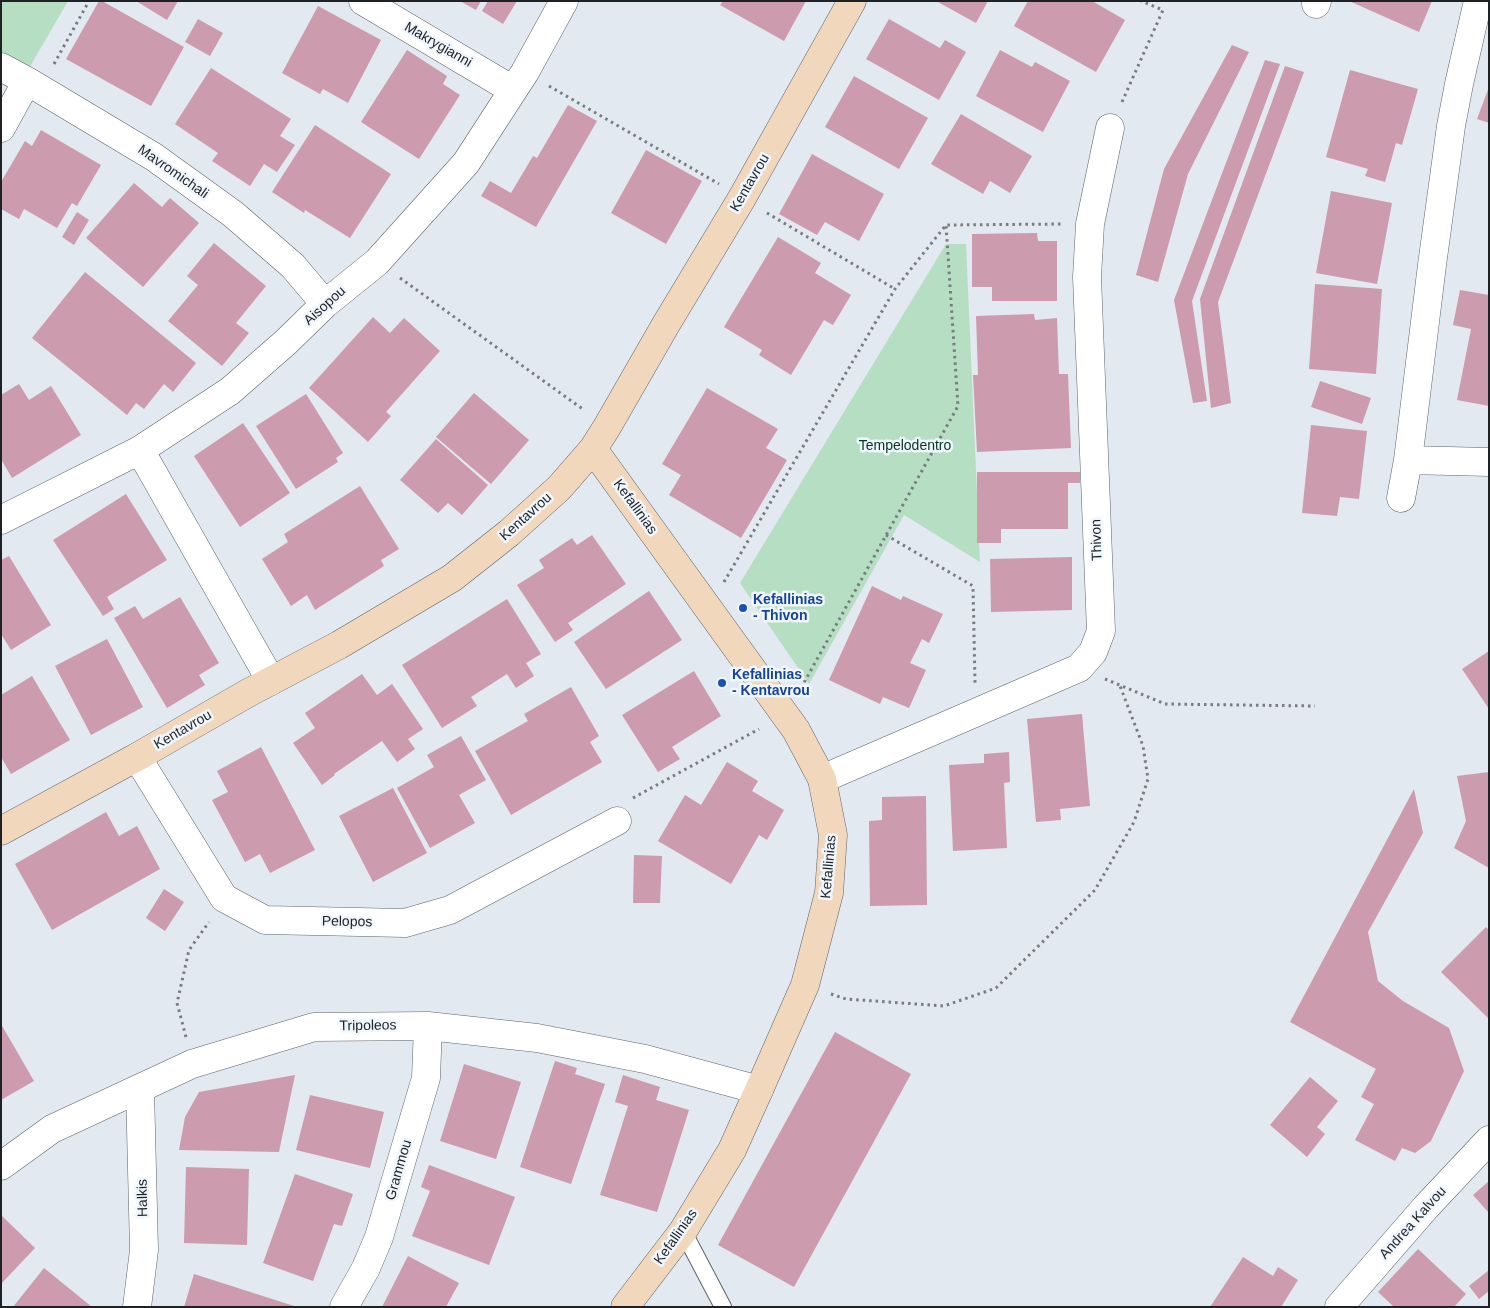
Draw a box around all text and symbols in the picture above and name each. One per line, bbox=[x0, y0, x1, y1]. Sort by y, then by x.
street label: Makrygianni bbox=[401, 19, 475, 71]
street label: Mavromichali bbox=[134, 141, 212, 203]
street label: Kentavrou bbox=[727, 151, 773, 215]
street label: Aisopou bbox=[301, 283, 349, 329]
park label: Tempelodentro bbox=[859, 438, 951, 454]
street label: Kefallinias bbox=[609, 476, 661, 538]
street label: Kentavrou bbox=[497, 489, 555, 545]
street label: Thivon bbox=[1088, 519, 1106, 561]
place label: Kefallinias - Thivon bbox=[753, 592, 823, 624]
marker: Kefallinias - Thivon bbox=[737, 602, 749, 614]
place label: Kefallinias - Kentavrou bbox=[732, 667, 810, 700]
marker: Kefallinias - Kentavrou bbox=[716, 677, 728, 689]
street label: Kentavrou bbox=[151, 707, 215, 753]
street label: Kefallinias bbox=[818, 834, 840, 900]
street label: Pelopos bbox=[322, 913, 372, 931]
street label: Tripoleos bbox=[339, 1017, 397, 1035]
street label: Grammou bbox=[382, 1138, 416, 1202]
street label: Halkis bbox=[134, 1179, 152, 1217]
street label: Andrea Kalvou bbox=[1376, 1183, 1450, 1263]
street label: Kefallinias bbox=[651, 1206, 701, 1268]

